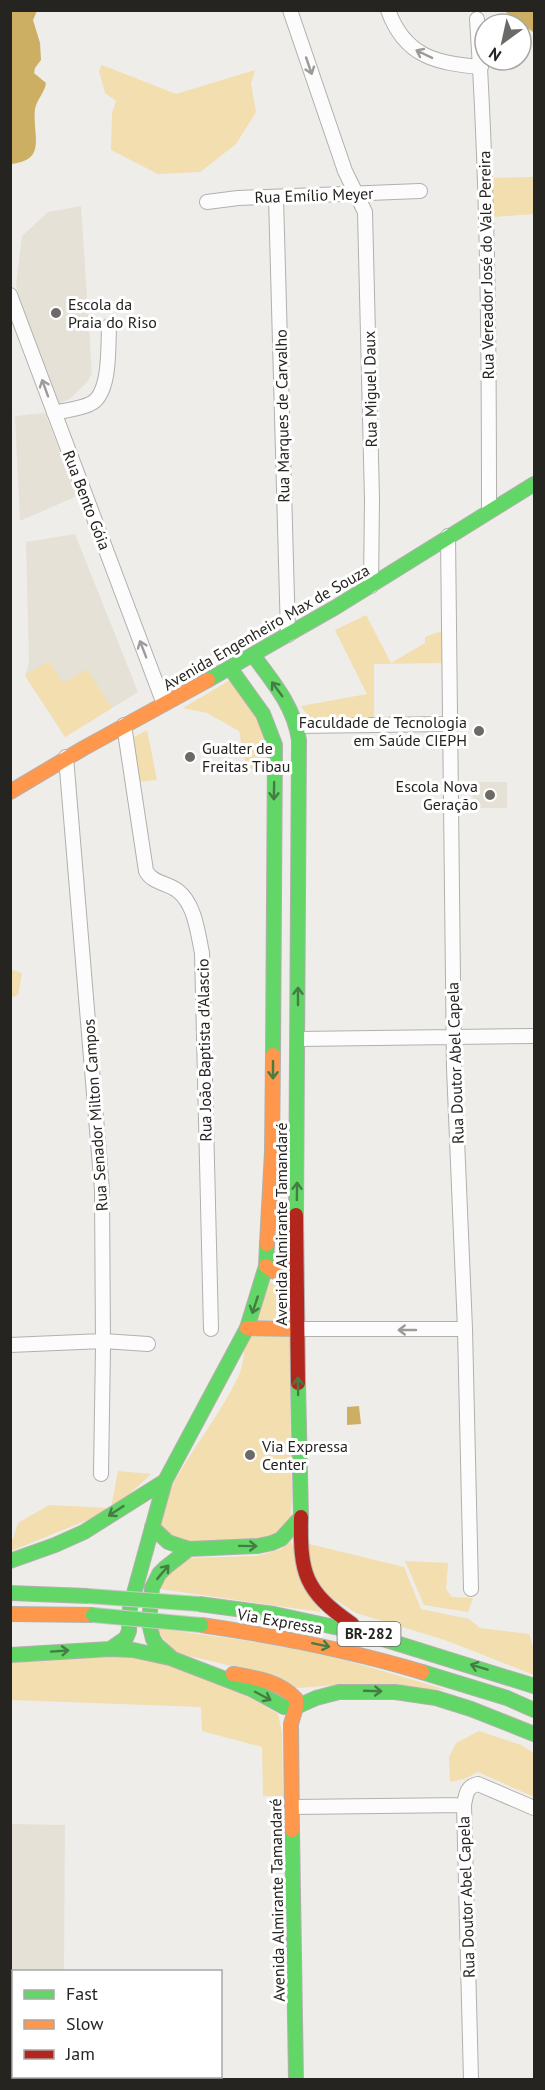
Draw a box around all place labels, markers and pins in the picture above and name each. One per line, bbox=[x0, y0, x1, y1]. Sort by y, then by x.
place label: Escola da Praia do Riso bbox=[68, 294, 157, 332]
marker: Escola da Praia do Riso bbox=[49, 306, 63, 320]
place label: Faculdade de Tecnologia em Saúde CIEPH bbox=[299, 712, 467, 750]
marker: Faculdade de Tecnologia em Saúde CIEPH bbox=[472, 724, 486, 738]
place label: Gualter de Freitas Tibau bbox=[202, 738, 290, 776]
marker: Gualter de Freitas Tibau bbox=[183, 750, 197, 764]
place label: Escola Nova Geração bbox=[396, 776, 478, 814]
marker: Escola Nova Geração bbox=[483, 788, 497, 802]
place label: Via Expressa Center bbox=[261, 1436, 348, 1474]
marker: Via Expressa Center bbox=[243, 1448, 257, 1462]

